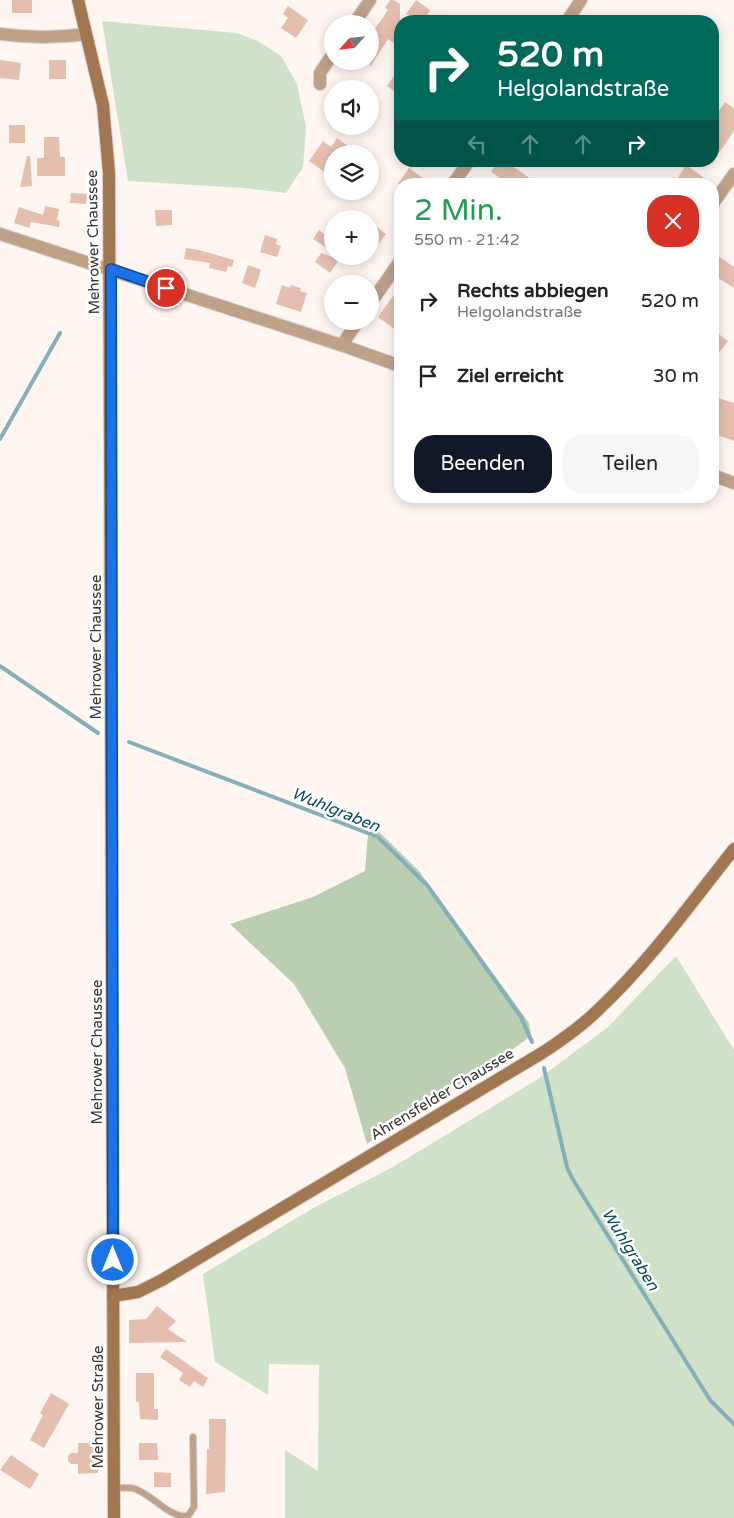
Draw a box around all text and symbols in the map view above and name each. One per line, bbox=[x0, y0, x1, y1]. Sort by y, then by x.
north arrow bbox=[324, 15, 379, 70]
map controls bbox=[324, 15, 379, 330]
text: 520 m bbox=[497, 34, 604, 76]
icon: right bbox=[414, 35, 479, 100]
text: Helgolandstraße bbox=[497, 76, 669, 102]
button: sound bbox=[324, 80, 379, 135]
icon: left bbox=[463, 130, 491, 158]
icon: ahead bbox=[516, 130, 544, 158]
icon: ahead bbox=[569, 130, 597, 158]
icon: right bbox=[622, 130, 650, 158]
button: layers bbox=[324, 145, 379, 200]
street label: Mehrower Chaussee bbox=[83, 169, 103, 315]
text: 2 Min. bbox=[414, 192, 503, 229]
button: close bbox=[647, 195, 699, 247]
button: + bbox=[324, 210, 379, 265]
text: 550 m · 21:42 bbox=[414, 230, 520, 250]
pin bbox=[145, 267, 187, 309]
icon: arrive bbox=[152, 274, 180, 302]
button: − bbox=[324, 275, 379, 330]
text: Rechts abbiegen bbox=[457, 280, 609, 302]
icon: right bbox=[414, 287, 442, 315]
text: 520 m bbox=[641, 290, 699, 312]
text: Helgolandstraße bbox=[457, 302, 582, 322]
icon: arrive bbox=[414, 362, 442, 390]
text: Ziel erreicht bbox=[457, 365, 564, 387]
text: 30 m bbox=[653, 365, 699, 387]
button: Beenden bbox=[414, 435, 552, 493]
button: Teilen bbox=[562, 435, 699, 493]
street label: Mehrower Chaussee bbox=[87, 575, 105, 719]
water label: Wuhlgraben bbox=[289, 783, 384, 837]
street label: Mehrower Chaussee bbox=[88, 980, 106, 1124]
street label: Ahrensfelder Chaussee bbox=[367, 1044, 517, 1144]
water label: Wuhlgraben bbox=[597, 1205, 664, 1295]
position arrow bbox=[86, 1233, 138, 1285]
street label: Mehrower Straße bbox=[89, 1346, 107, 1468]

